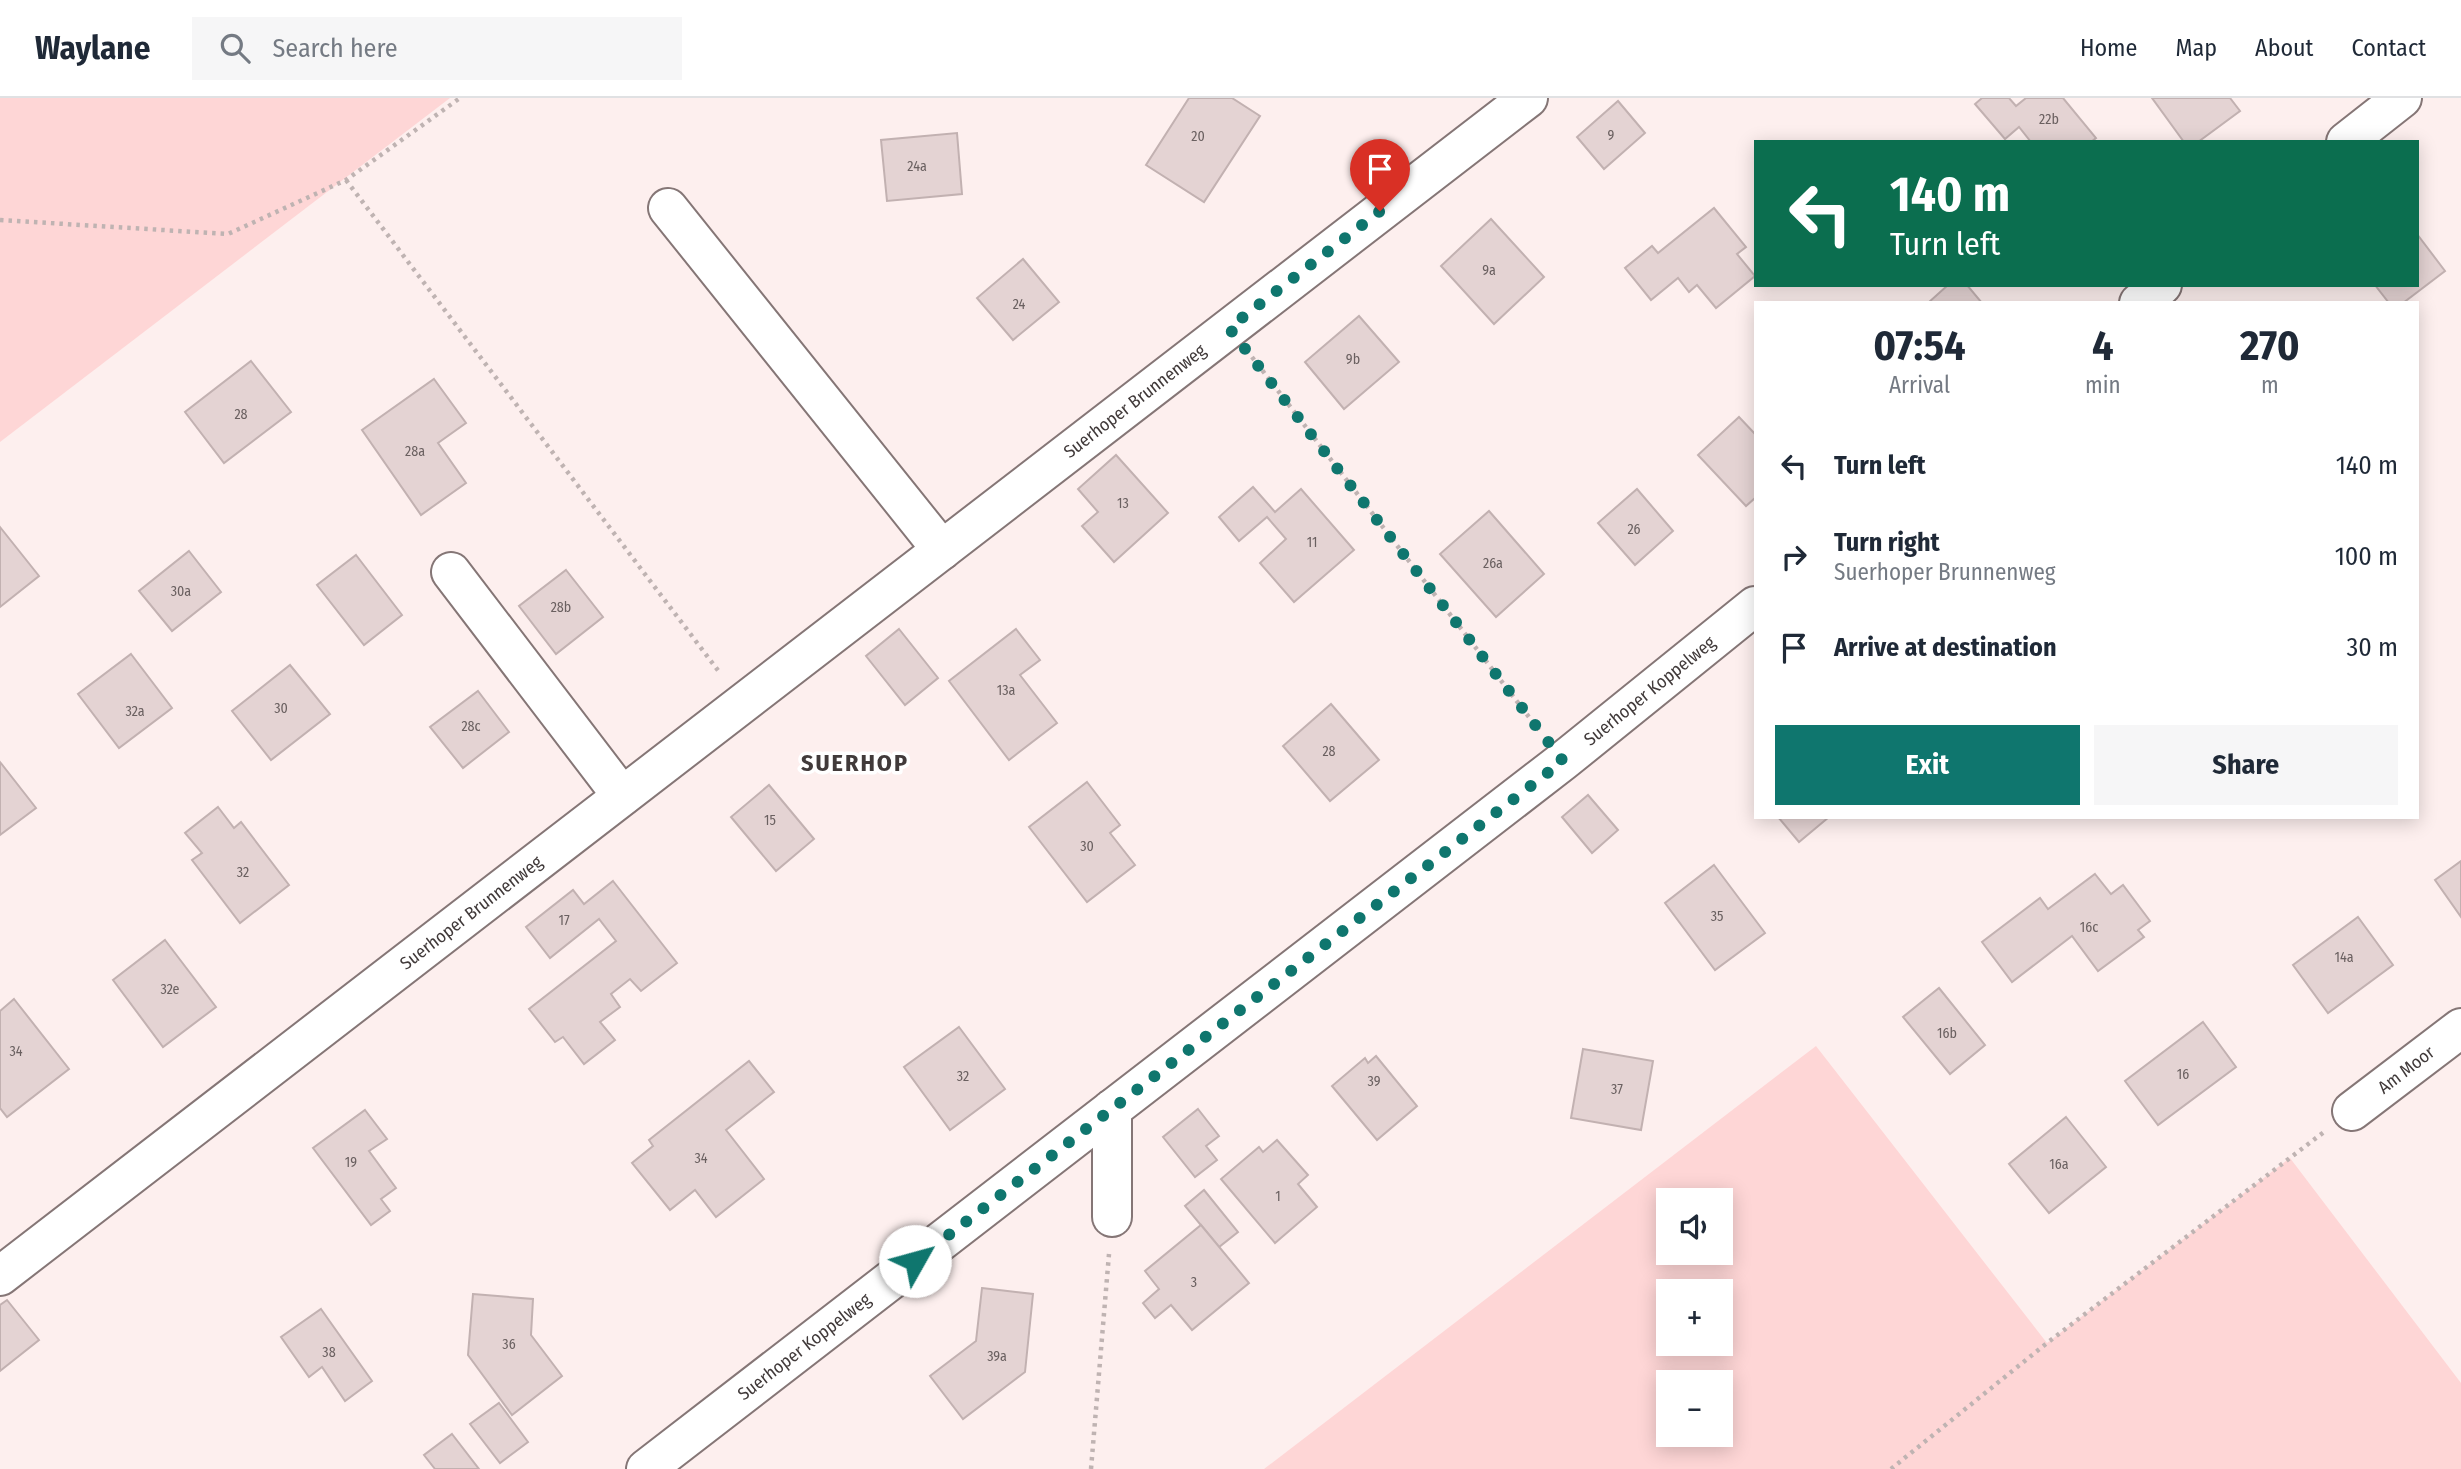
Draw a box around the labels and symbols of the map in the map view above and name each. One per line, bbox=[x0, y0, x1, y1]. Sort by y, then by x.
house number: 22b bbox=[2039, 111, 2059, 128]
house number: 9 bbox=[1608, 127, 1615, 144]
house number: 20 bbox=[1191, 128, 1205, 145]
pin bbox=[1350, 139, 1410, 211]
house number: 24a bbox=[907, 158, 927, 175]
house number: 9a bbox=[1482, 262, 1496, 279]
house number: 24 bbox=[1013, 296, 1026, 313]
street label: Suerhoper Brunnenweg bbox=[1059, 339, 1211, 463]
house number: 9b bbox=[1346, 351, 1360, 368]
house number: 28 bbox=[234, 406, 248, 423]
house number: 28a bbox=[405, 443, 425, 460]
house number: 13 bbox=[1117, 495, 1129, 512]
house number: 26 bbox=[1627, 521, 1641, 538]
house number: 11 bbox=[1307, 534, 1317, 551]
house number: 26a bbox=[1483, 555, 1503, 572]
house number: 30a bbox=[171, 583, 191, 600]
house number: 28b bbox=[551, 599, 571, 616]
street label: Suerhoper Koppelweg bbox=[1580, 631, 1720, 751]
house number: 13a bbox=[997, 682, 1015, 699]
house number: 30 bbox=[274, 700, 288, 717]
house number: 32a bbox=[125, 703, 145, 720]
house number: 28c bbox=[461, 718, 481, 735]
house number: 28 bbox=[1322, 743, 1336, 760]
district label: SUERHOP bbox=[801, 749, 909, 777]
house number: 15 bbox=[764, 812, 776, 829]
house number: 30 bbox=[1080, 838, 1094, 855]
street label: Suerhoper Brunnenweg bbox=[396, 851, 547, 974]
house number: 32 bbox=[237, 864, 249, 881]
house number: 35 bbox=[1711, 908, 1723, 925]
house number: 17 bbox=[558, 912, 570, 929]
house number: 16c bbox=[2080, 919, 2098, 936]
house number: 14a bbox=[2334, 949, 2354, 966]
house number: 32e bbox=[160, 981, 180, 998]
house number: 16b bbox=[1937, 1025, 1957, 1042]
street label: Am Moor bbox=[2373, 1041, 2439, 1098]
house number: 34 bbox=[9, 1043, 23, 1060]
house number: 16 bbox=[2177, 1066, 2189, 1083]
house number: 32 bbox=[957, 1068, 969, 1085]
house number: 39 bbox=[1368, 1073, 1381, 1090]
house number: 37 bbox=[1611, 1081, 1623, 1098]
house number: 34 bbox=[694, 1150, 708, 1167]
house number: 19 bbox=[345, 1154, 357, 1171]
house number: 16a bbox=[2049, 1156, 2069, 1173]
house number: 1 bbox=[1275, 1188, 1281, 1205]
position arrow bbox=[878, 1224, 952, 1298]
house number: 3 bbox=[1191, 1274, 1197, 1291]
street label: Suerhoper Koppelweg bbox=[733, 1288, 876, 1405]
house number: 36 bbox=[502, 1336, 516, 1353]
house number: 38 bbox=[322, 1344, 336, 1361]
house number: 39a bbox=[987, 1348, 1007, 1365]

